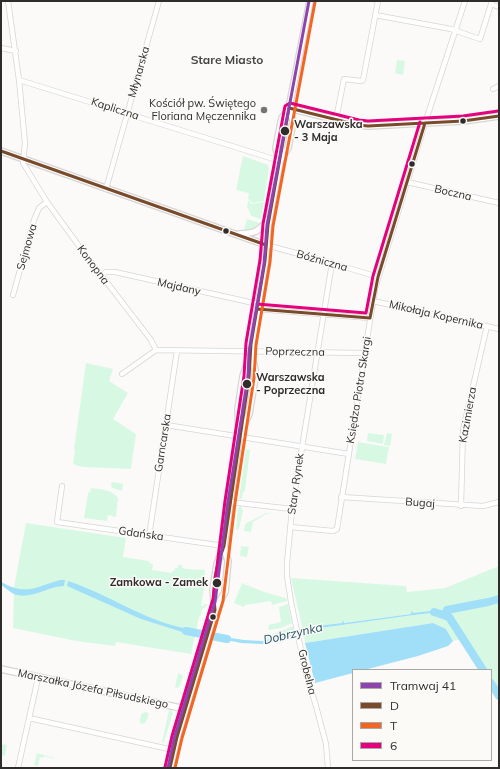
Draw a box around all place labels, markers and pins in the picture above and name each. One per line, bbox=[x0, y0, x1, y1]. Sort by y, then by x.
place label: Kościół pw. Świętego Floriana Męczennika bbox=[149, 97, 256, 123]
marker: Kościół pw. Świętego Floriana Męczennika bbox=[259, 105, 269, 115]
unlabelled marker bbox=[458, 116, 468, 126]
place label: Warszawska - 3 Maja bbox=[294, 118, 363, 144]
marker: Warszawska - 3 Maja bbox=[279, 125, 291, 137]
unlabelled marker bbox=[407, 159, 417, 169]
unlabelled marker bbox=[221, 226, 231, 236]
place label: Warszawska - Poprzeczna bbox=[256, 371, 325, 397]
marker: Warszawska - Poprzeczna bbox=[241, 378, 253, 390]
place label: Zamkowa - Zamek bbox=[110, 576, 208, 590]
marker: Zamkowa - Zamek bbox=[211, 577, 223, 589]
unlabelled marker bbox=[208, 612, 218, 622]

